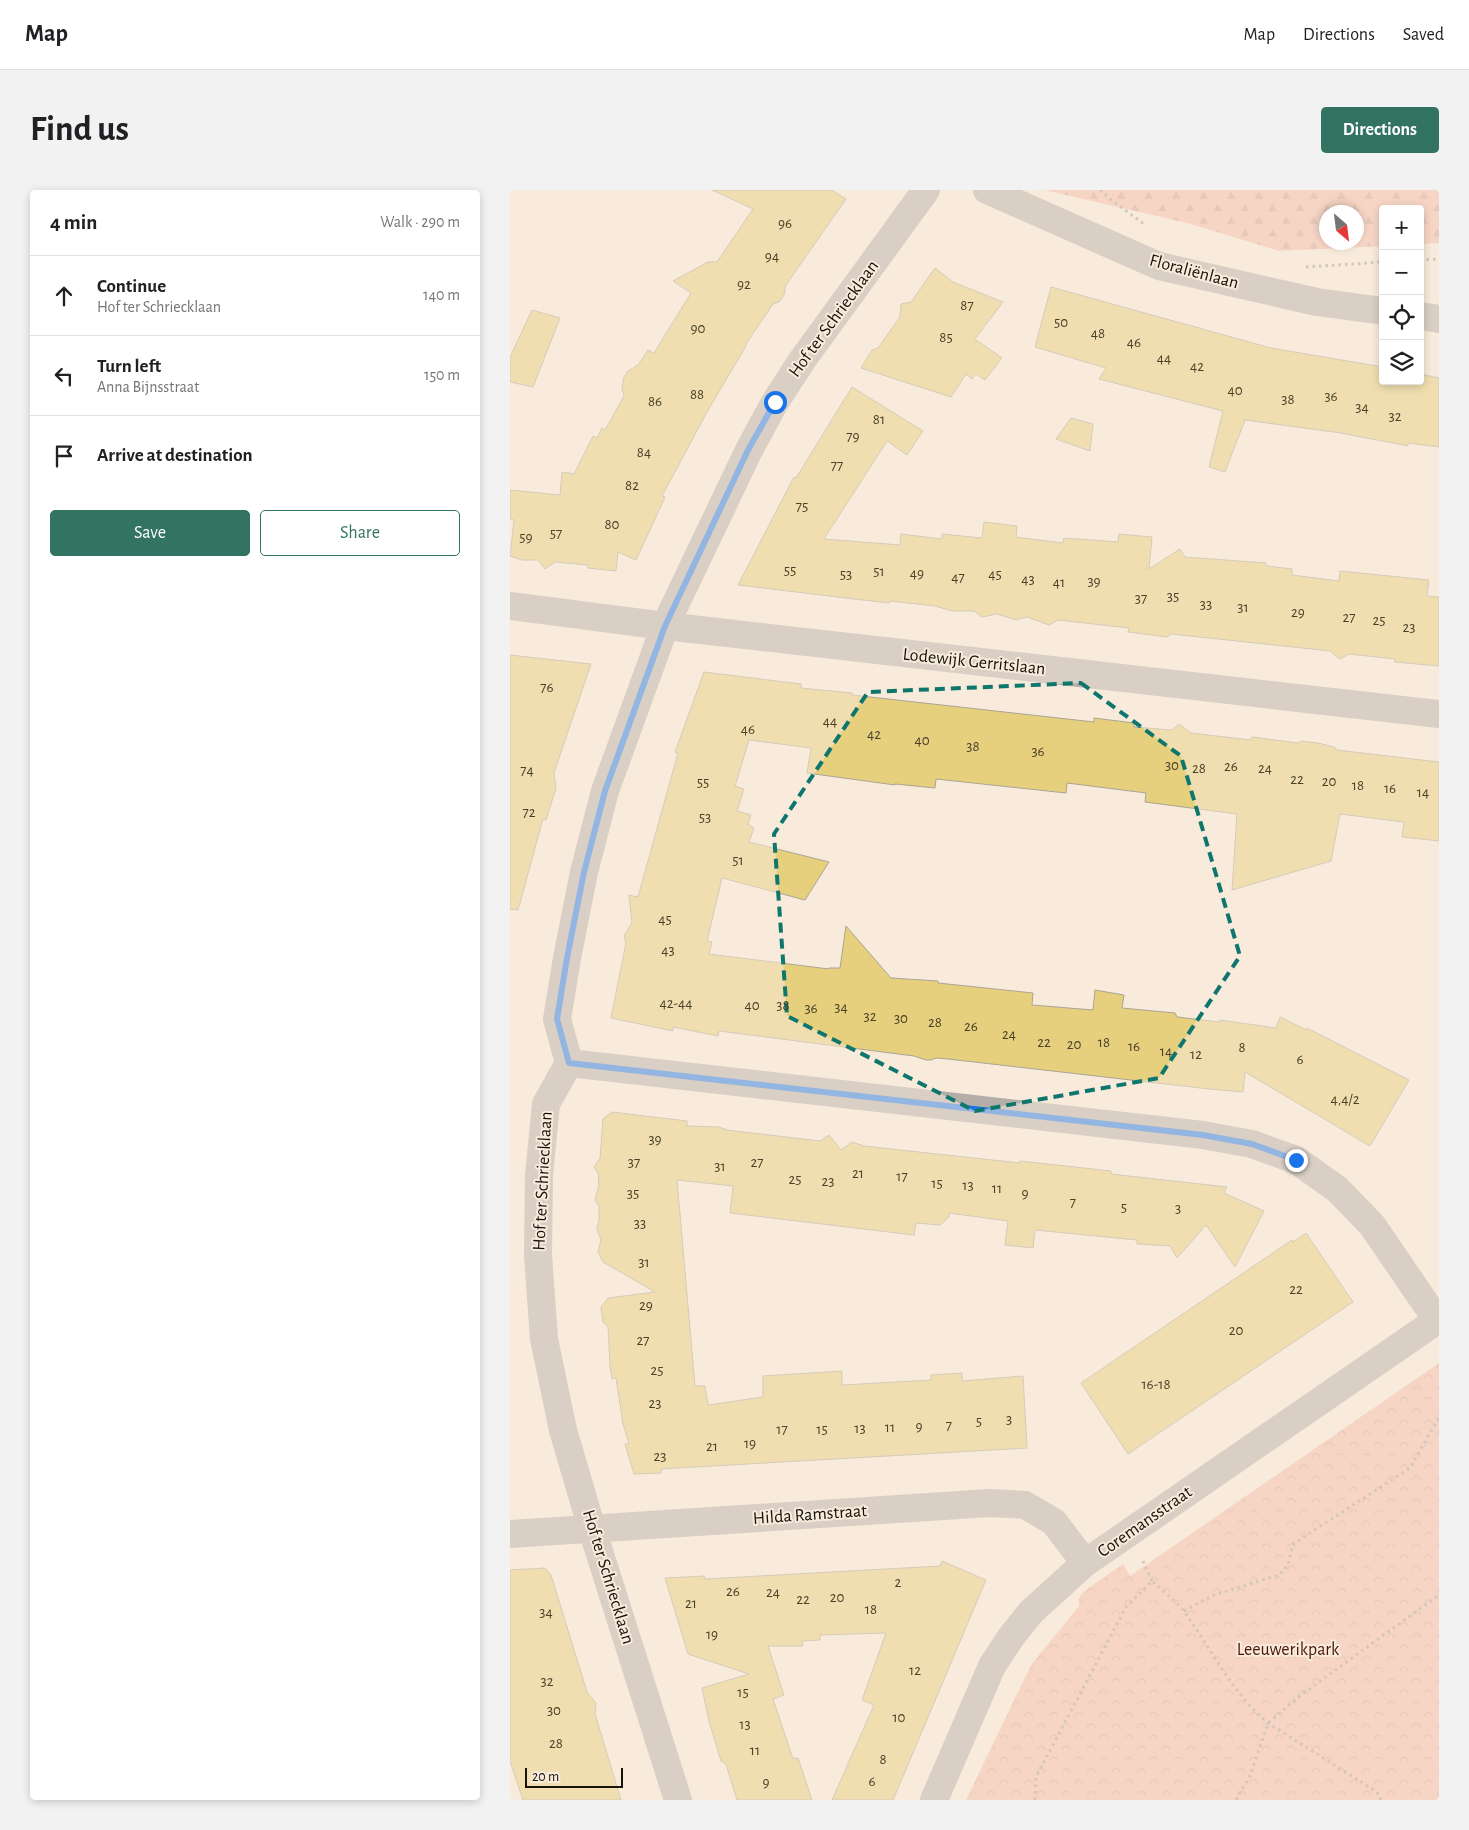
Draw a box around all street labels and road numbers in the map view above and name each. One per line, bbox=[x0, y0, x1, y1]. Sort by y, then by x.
street label: Floraliënlaan bbox=[1148, 251, 1240, 293]
street label: Hof ter Schriecklaan bbox=[786, 257, 882, 381]
street label: Lodewijk Gerritslaan bbox=[902, 646, 1046, 678]
street label: Hof ter Schriecklaan bbox=[530, 1111, 556, 1251]
street label: Coremansstraat bbox=[1095, 1483, 1196, 1561]
street label: Hilda Ramstraat bbox=[752, 1502, 868, 1528]
street label: Hof ter Schriecklaan bbox=[579, 1508, 637, 1646]

